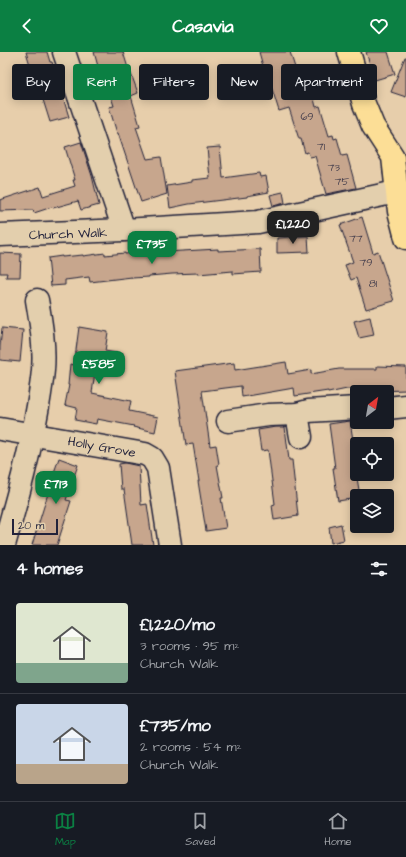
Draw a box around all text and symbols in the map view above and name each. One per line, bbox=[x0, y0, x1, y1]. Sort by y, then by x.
text: Casavia bbox=[172, 14, 234, 39]
icon: back bbox=[16, 15, 38, 37]
icon: heart bbox=[368, 15, 390, 37]
chip: Buy bbox=[12, 64, 65, 100]
chip: Rent bbox=[73, 64, 131, 100]
chip: Filters bbox=[139, 64, 209, 100]
chip: New bbox=[217, 64, 273, 100]
chip: Apartment bbox=[281, 64, 377, 100]
house number: 69 bbox=[300, 109, 314, 124]
house number: 71 bbox=[317, 139, 326, 154]
house number: 73 bbox=[328, 160, 341, 175]
house number: 75 bbox=[335, 174, 349, 189]
pin: £1,220 bbox=[260, 211, 326, 245]
text: £1,220 bbox=[276, 215, 310, 233]
street label: Church Walk bbox=[29, 224, 107, 244]
pin: £735 bbox=[128, 231, 176, 265]
house number: 77 bbox=[349, 231, 363, 246]
text: £735 bbox=[137, 235, 167, 253]
house number: 79 bbox=[359, 255, 373, 270]
house number: 81 bbox=[369, 276, 378, 291]
pin: £585 bbox=[75, 351, 123, 385]
text: £585 bbox=[82, 355, 116, 373]
north arrow bbox=[350, 385, 394, 429]
map controls bbox=[350, 385, 394, 533]
street label: Holly Grove bbox=[66, 432, 137, 463]
button: locate bbox=[350, 437, 394, 481]
pin: £713 bbox=[32, 471, 80, 505]
text: £713 bbox=[44, 475, 68, 493]
button: layers bbox=[350, 489, 394, 533]
scale bar bbox=[12, 517, 58, 536]
text: 20 m bbox=[18, 518, 44, 533]
text: 4 homes bbox=[16, 557, 83, 581]
icon: filters bbox=[368, 558, 390, 580]
text: £1,220/mo bbox=[140, 613, 215, 637]
icon: home bbox=[48, 619, 96, 667]
text: 3 rooms · 95 m² bbox=[140, 637, 239, 655]
text: Church Walk bbox=[140, 655, 218, 673]
text: £735/mo bbox=[140, 714, 211, 738]
icon: home bbox=[48, 720, 96, 768]
text: 2 rooms · 54 m² bbox=[140, 738, 242, 756]
text: Church Walk bbox=[140, 756, 218, 774]
tab: Map bbox=[54, 810, 76, 849]
tab: Saved bbox=[185, 810, 215, 849]
tab: Home bbox=[324, 810, 352, 849]

